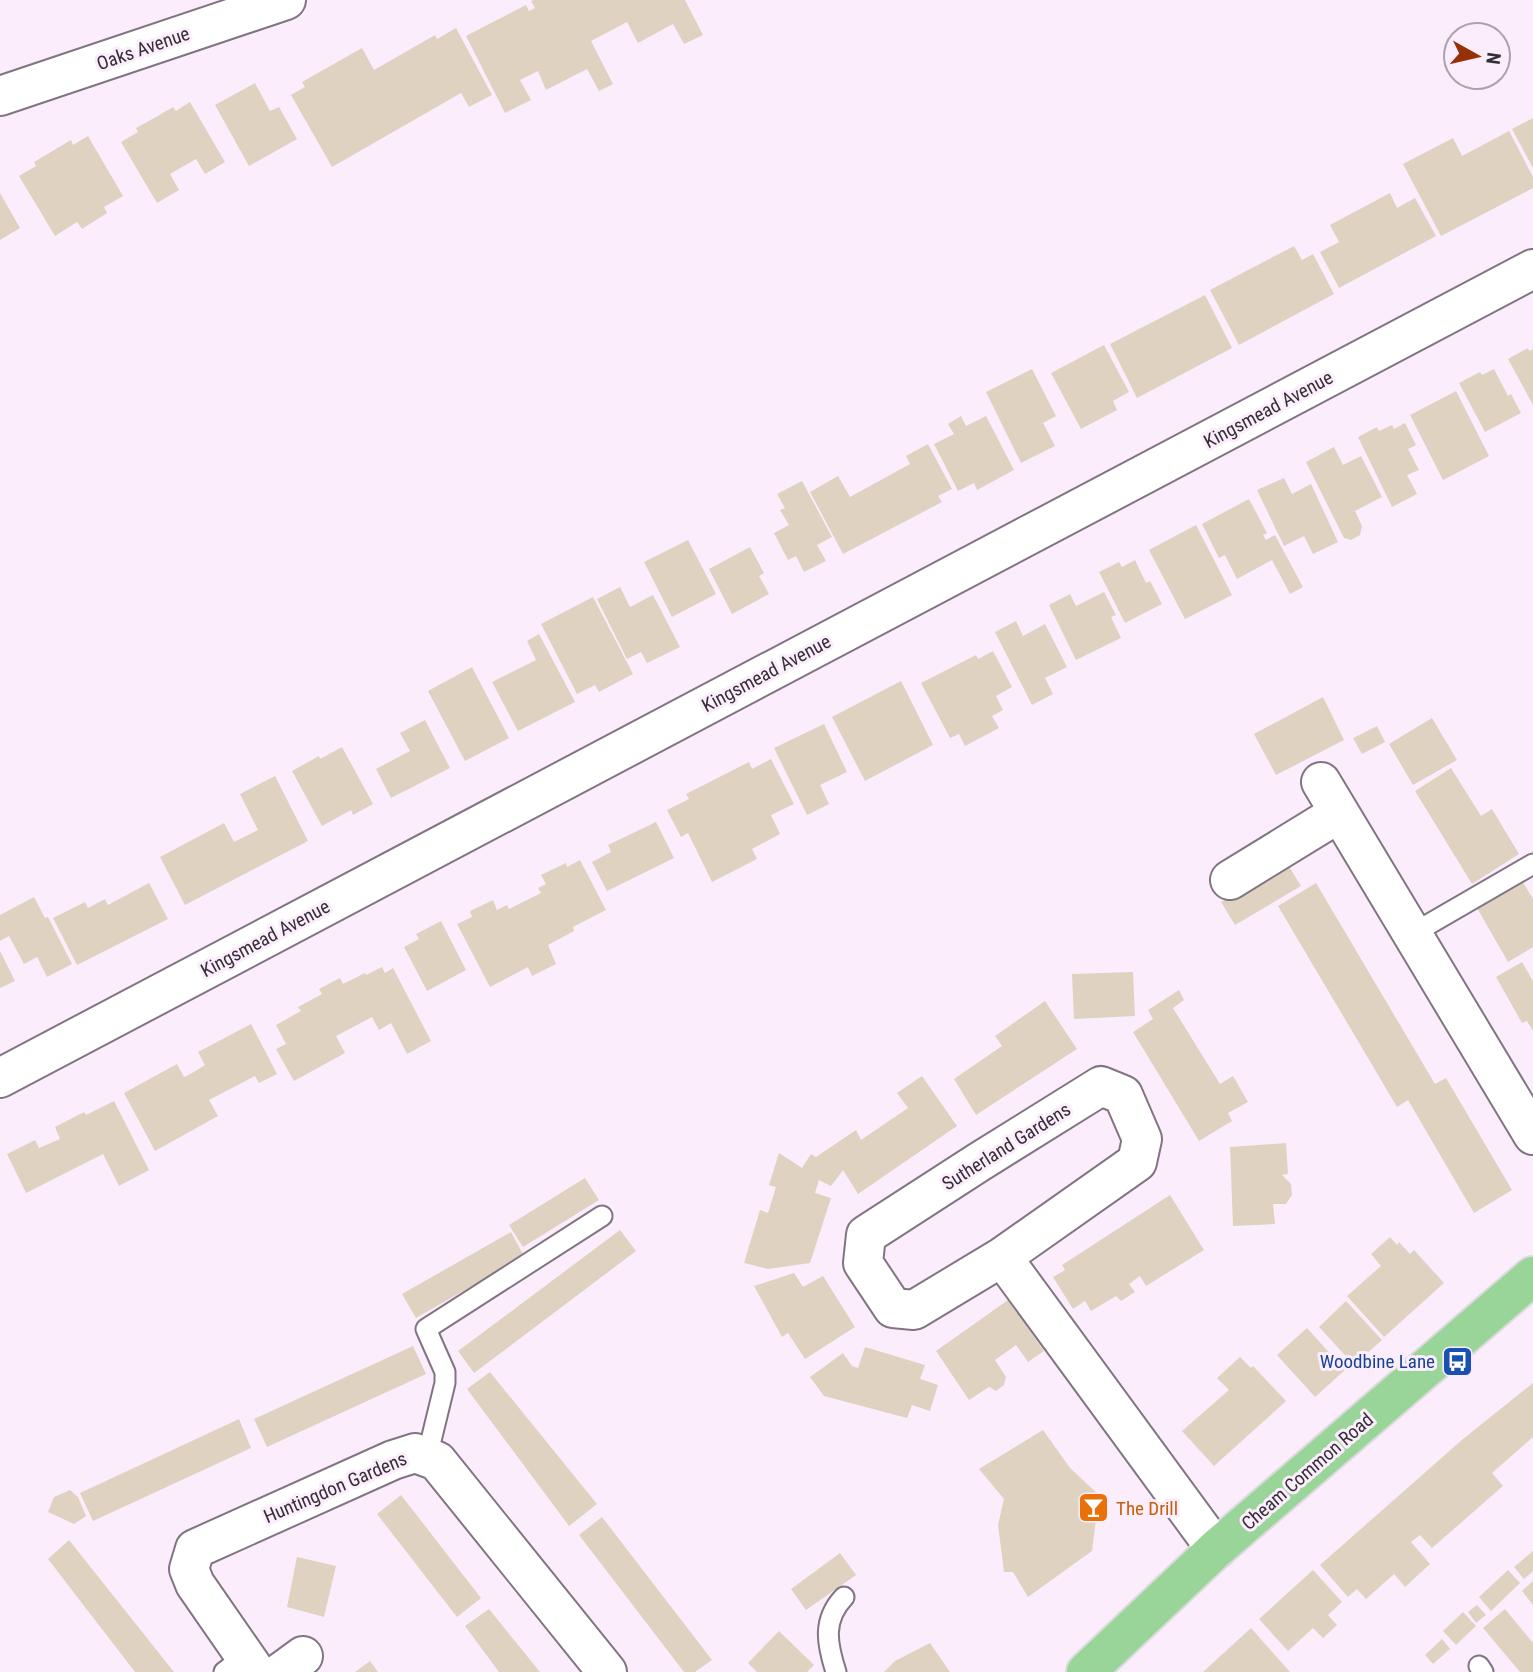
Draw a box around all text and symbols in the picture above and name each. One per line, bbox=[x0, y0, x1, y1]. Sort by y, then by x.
north arrow bbox=[1442, 21, 1512, 91]
street label: Oaks Avenue bbox=[94, 22, 193, 75]
text: N bbox=[1481, 51, 1506, 66]
street label: Kingsmead Avenue bbox=[1200, 366, 1337, 453]
street label: Kingsmead Avenue bbox=[698, 630, 835, 717]
street label: Kingsmead Avenue bbox=[197, 895, 334, 982]
street label: Sutherland Gardens bbox=[938, 1098, 1075, 1195]
bus stop icon: Woodbine Lane bbox=[1441, 1344, 1475, 1378]
place label: Woodbine Lane bbox=[1320, 1350, 1435, 1373]
street label: Cheam Common Road bbox=[1237, 1408, 1378, 1535]
street label: Huntingdon Gardens bbox=[260, 1447, 410, 1528]
bar icon: The Drill bbox=[1076, 1491, 1110, 1525]
place label: The Drill bbox=[1116, 1497, 1178, 1520]

